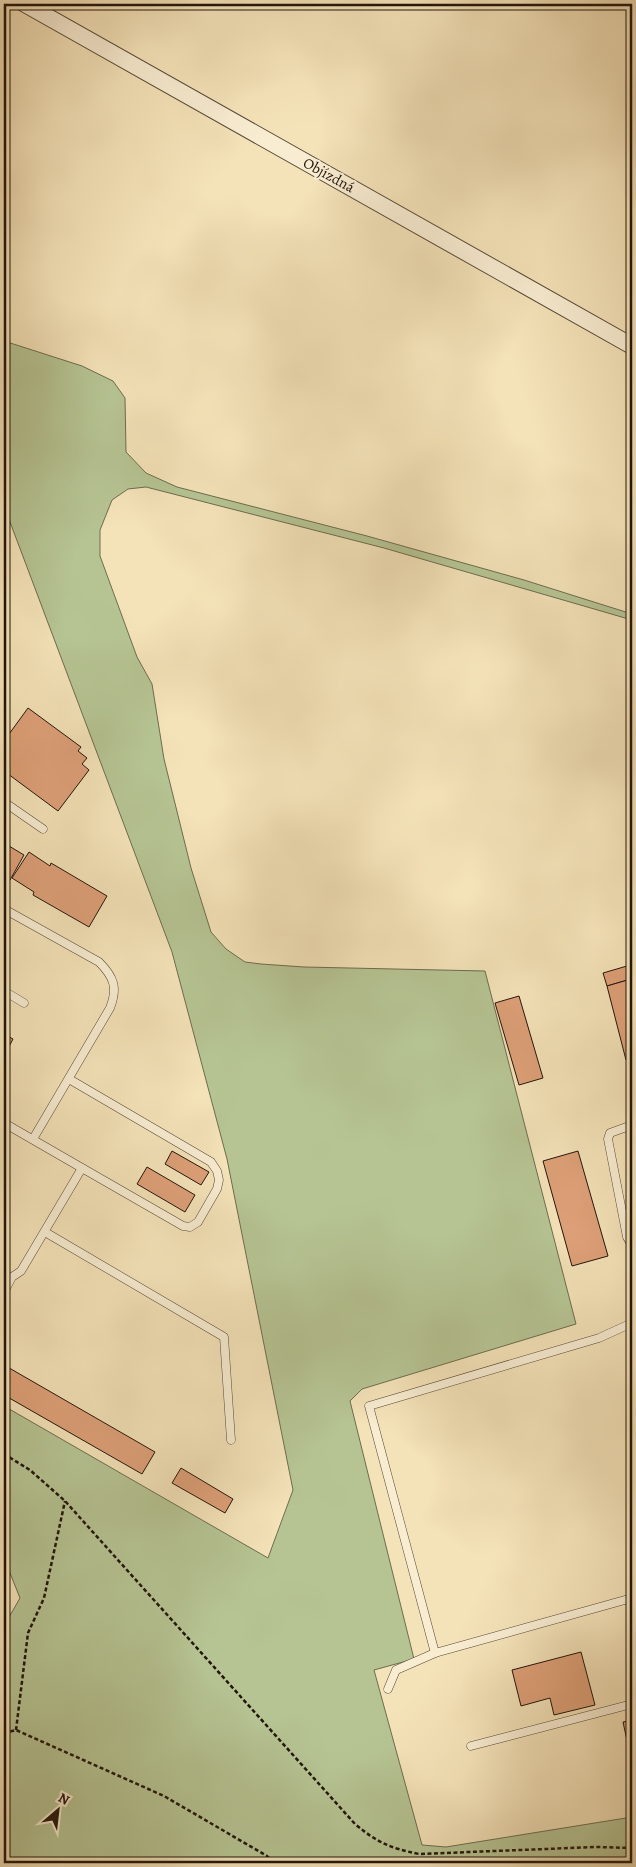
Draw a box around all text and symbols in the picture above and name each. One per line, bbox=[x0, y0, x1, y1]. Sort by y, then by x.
street label: Objízdná bbox=[300, 153, 358, 197]
north arrow bbox=[32, 1784, 82, 1834]
text: N bbox=[55, 1788, 73, 1810]

